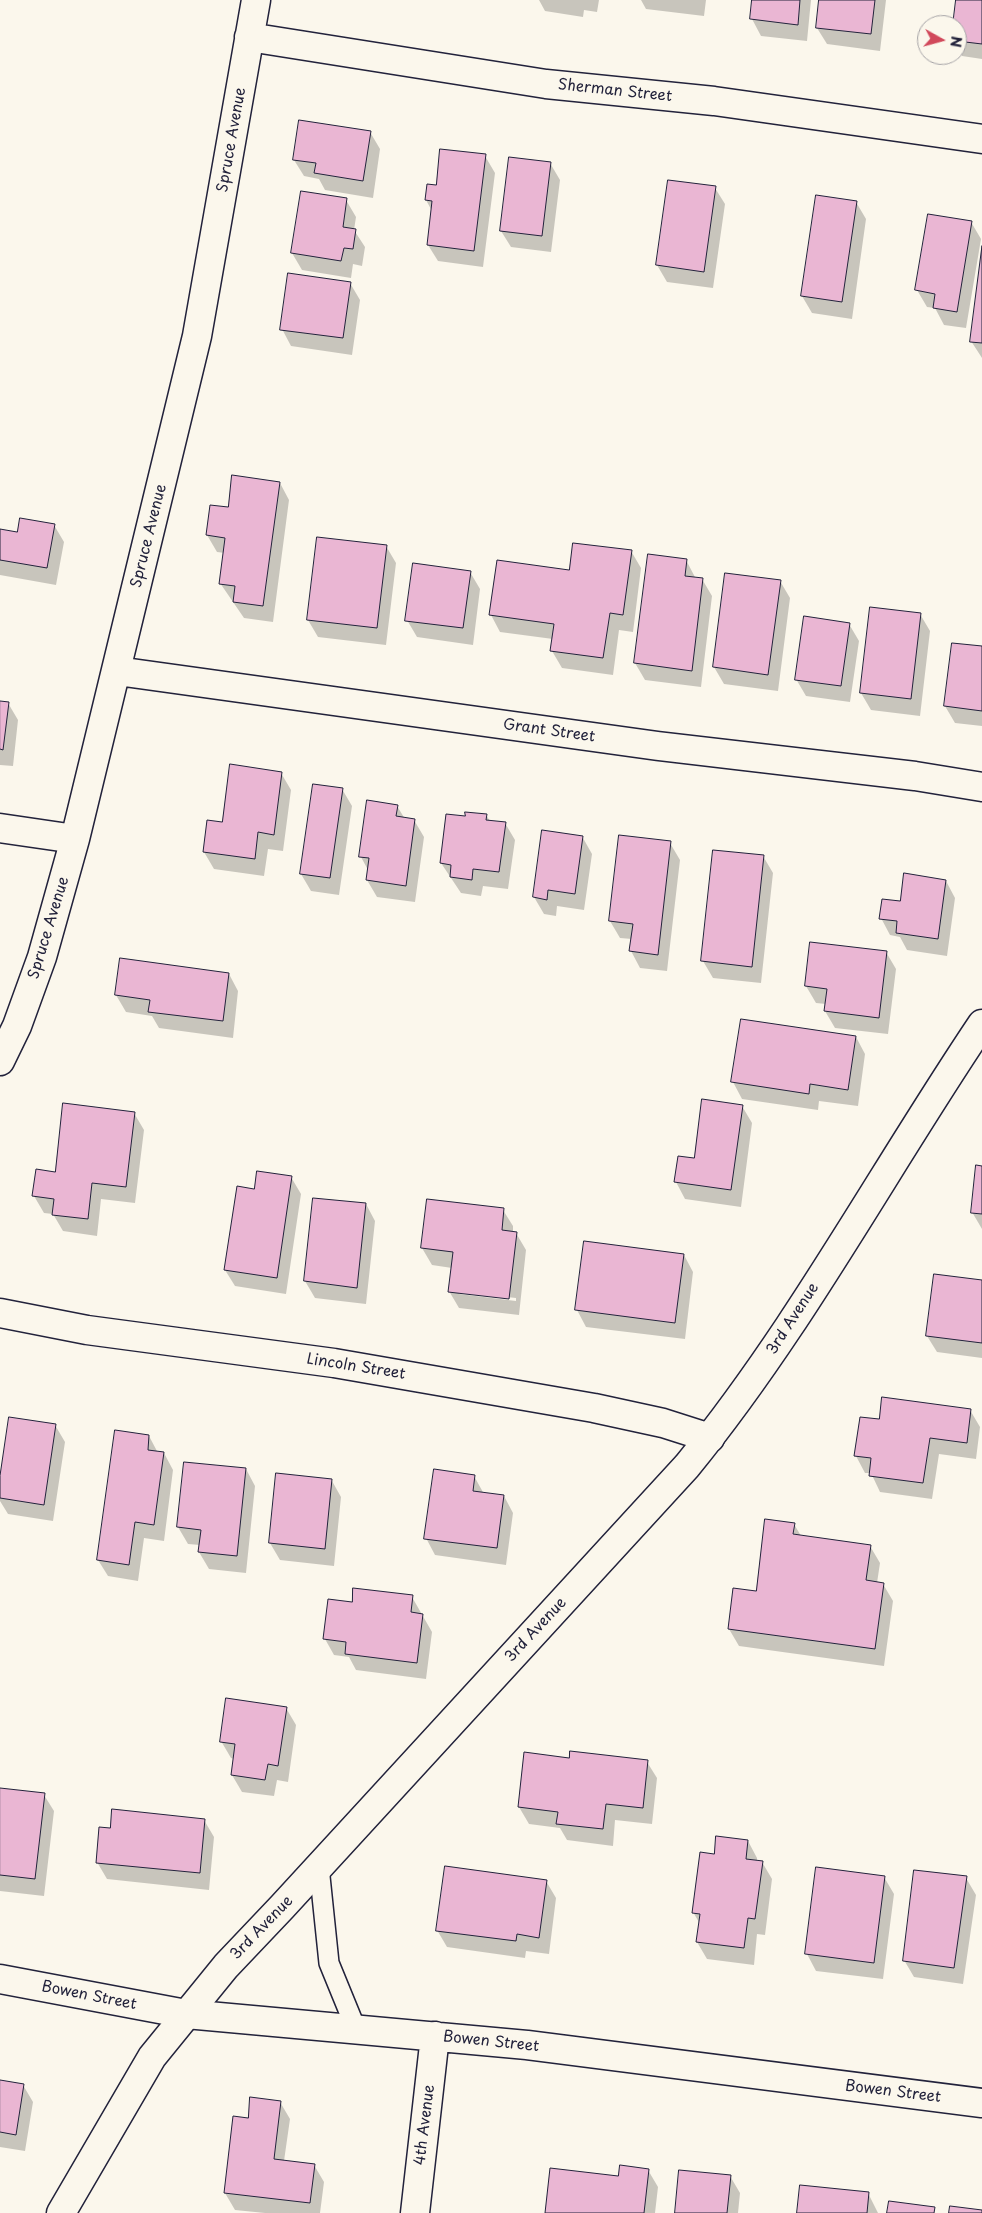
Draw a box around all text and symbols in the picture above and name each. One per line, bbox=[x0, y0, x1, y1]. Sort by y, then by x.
north arrow bbox=[917, 15, 967, 65]
text: N bbox=[945, 35, 967, 49]
street label: Sherman Street bbox=[557, 76, 673, 106]
street label: Spruce Avenue bbox=[214, 86, 250, 194]
street label: Spruce Avenue bbox=[127, 482, 171, 590]
street label: Grant Street bbox=[502, 716, 596, 746]
street label: Spruce Avenue bbox=[25, 875, 73, 981]
street label: 3rd Avenue bbox=[763, 1280, 823, 1358]
street label: Lincoln Street bbox=[305, 1350, 407, 1384]
street label: 3rd Avenue bbox=[502, 1594, 570, 1666]
street label: 3rd Avenue bbox=[227, 1892, 297, 1964]
street label: Bowen Street bbox=[40, 1978, 138, 2014]
street label: Bowen Street bbox=[442, 2028, 540, 2056]
street label: Bowen Street bbox=[844, 2077, 942, 2107]
street label: 4th Avenue bbox=[411, 2084, 439, 2166]

